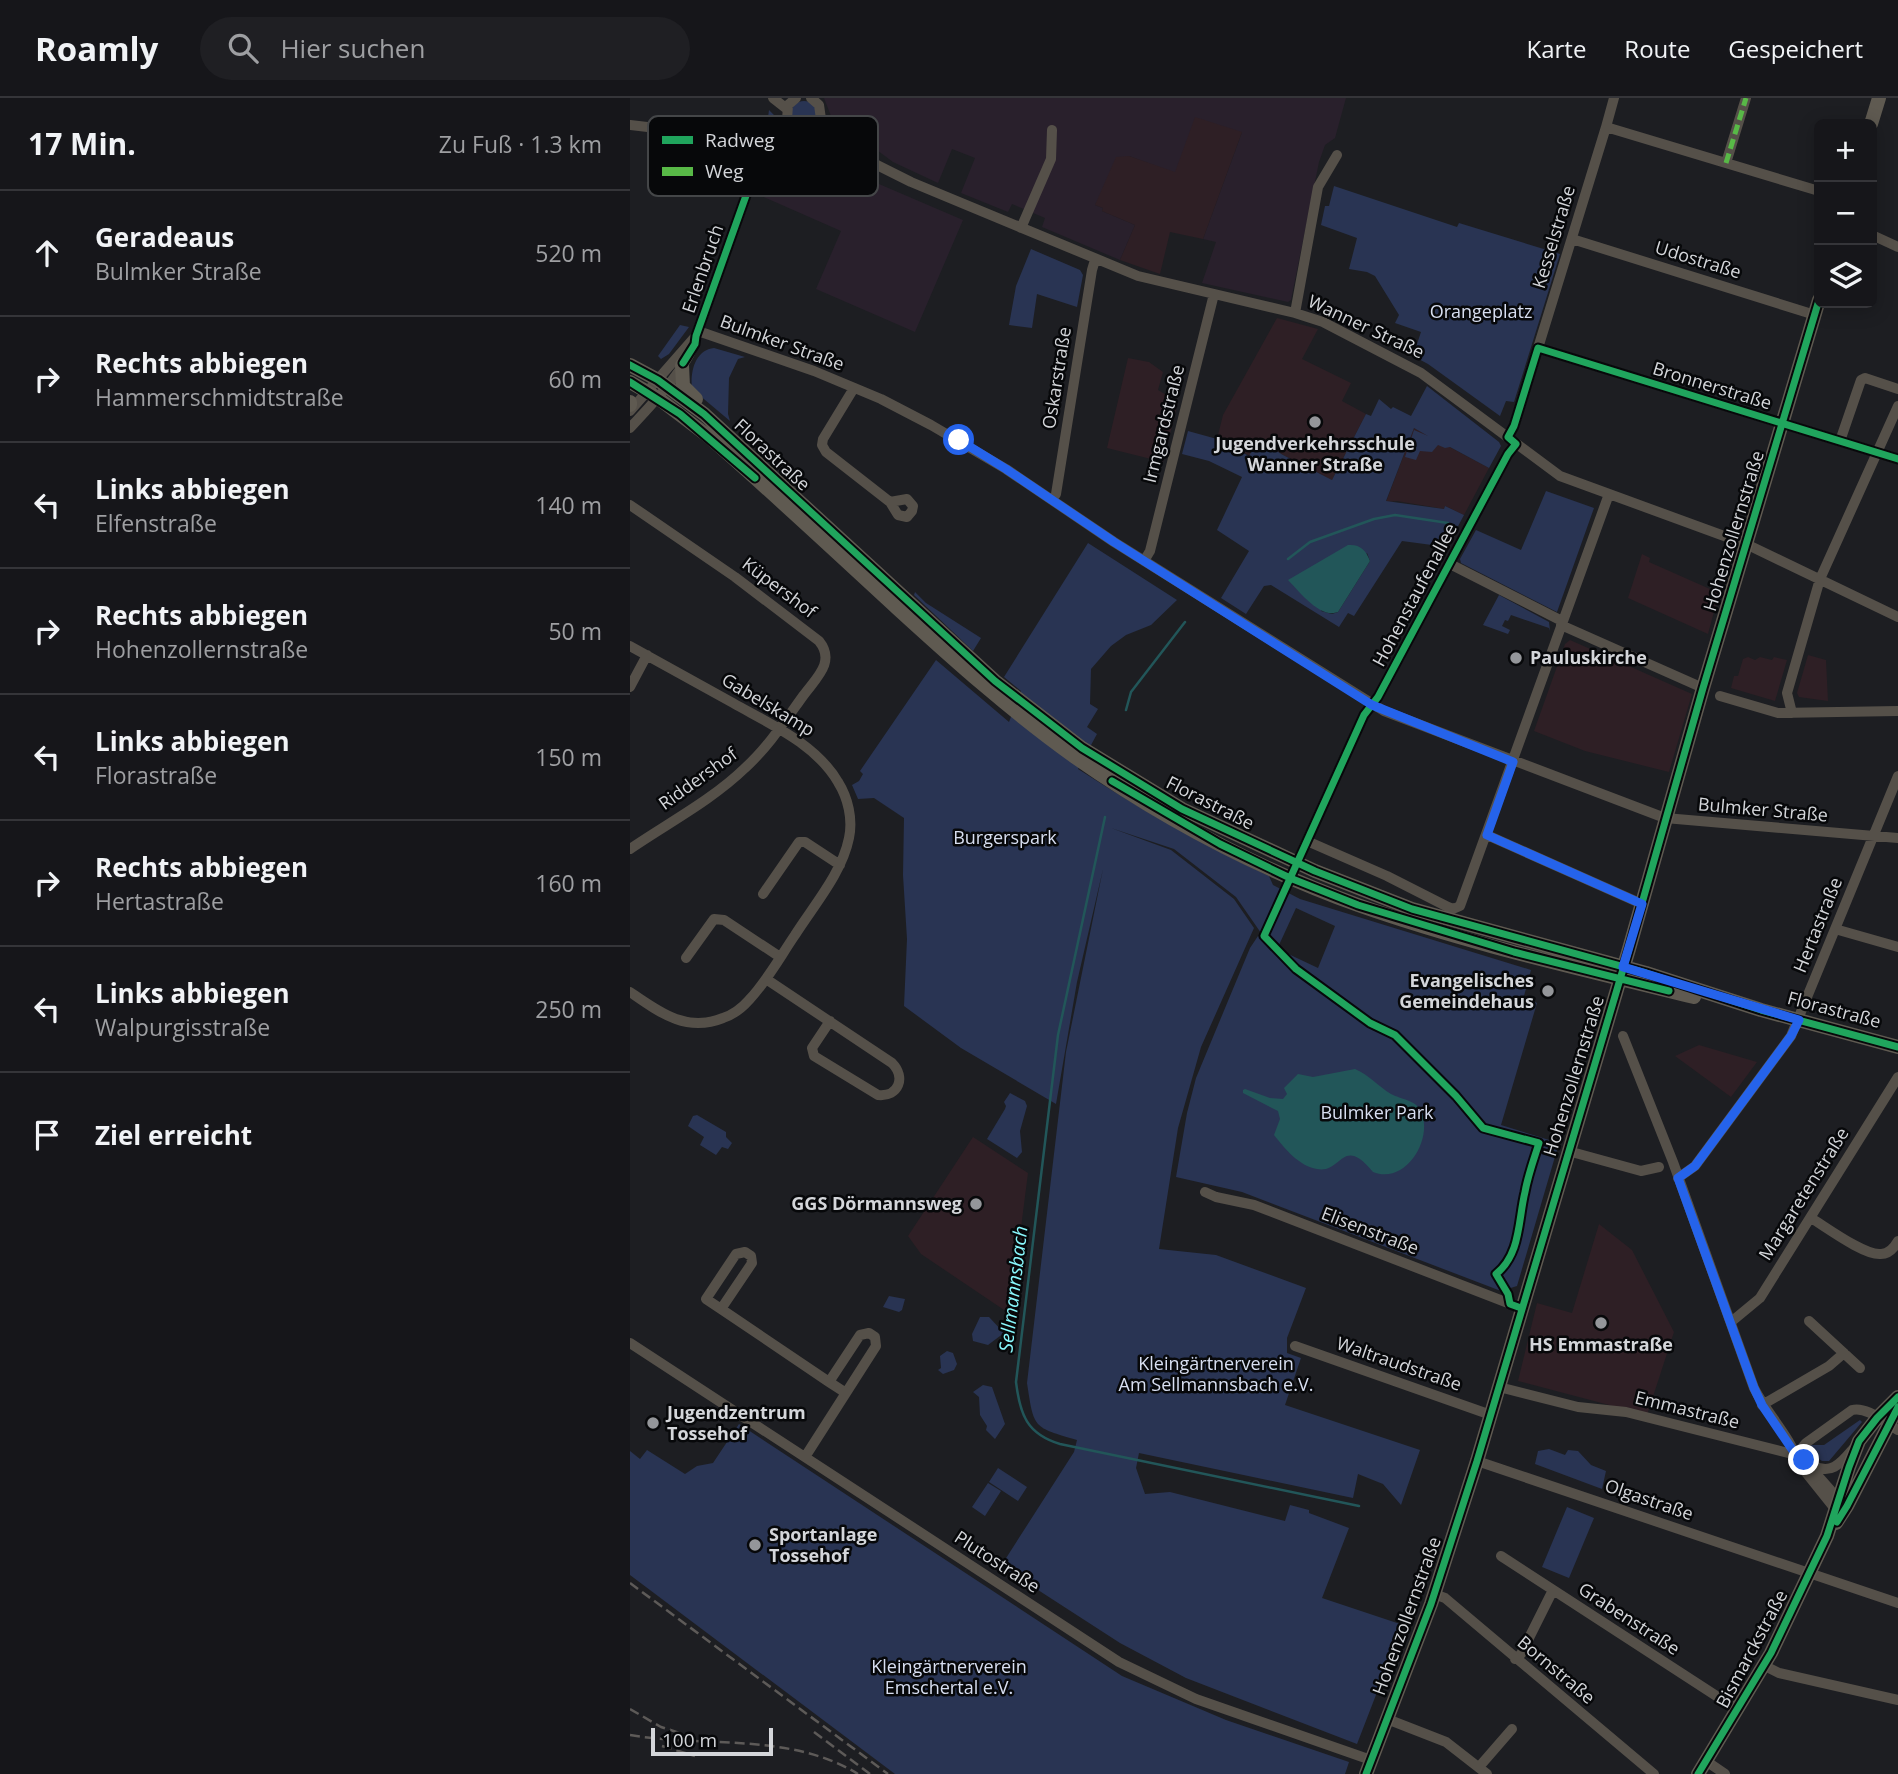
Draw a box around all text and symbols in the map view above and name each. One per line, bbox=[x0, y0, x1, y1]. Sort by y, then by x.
search box bbox=[200, 17, 690, 80]
text: Roamly bbox=[35, 26, 158, 71]
icon: search bbox=[224, 29, 262, 67]
text: Hier suchen bbox=[280, 30, 425, 66]
text: Karte bbox=[1526, 32, 1586, 65]
text: Route bbox=[1624, 32, 1690, 65]
text: Gespeichert bbox=[1728, 32, 1863, 65]
legend bbox=[648, 116, 878, 196]
map controls bbox=[1814, 119, 1877, 308]
button: + bbox=[1814, 119, 1877, 182]
text: 17 Min. bbox=[28, 123, 136, 164]
text: Radweg bbox=[705, 127, 775, 153]
text: Zu Fuß · 1.3 km bbox=[439, 128, 602, 160]
text: Weg bbox=[705, 158, 744, 184]
street label: Kesselstraße bbox=[1526, 182, 1580, 291]
button: − bbox=[1814, 182, 1877, 245]
text: Geradeaus bbox=[95, 219, 234, 255]
street label: Erlenbruch bbox=[676, 221, 728, 316]
icon: ahead bbox=[28, 234, 66, 272]
street label: Udostraße bbox=[1652, 235, 1744, 283]
text: 520 m bbox=[535, 237, 602, 269]
button: layers bbox=[1814, 245, 1877, 308]
text: Bulmker Straße bbox=[95, 255, 262, 287]
street label: Wanner Straße bbox=[1304, 289, 1429, 364]
park label: Orangeplatz bbox=[1430, 299, 1532, 323]
street label: Bulmker Straße bbox=[717, 308, 848, 376]
street label: Oskarstraße bbox=[1036, 325, 1076, 431]
text: Rechts abbiegen bbox=[95, 345, 308, 381]
street label: Bronnerstraße bbox=[1650, 356, 1775, 415]
icon: right bbox=[28, 360, 66, 398]
street label: Irmgardstraße bbox=[1137, 362, 1189, 485]
text: 60 m bbox=[548, 363, 602, 395]
text: Hammerschmidtstraße bbox=[95, 381, 344, 413]
street label: Florastraße bbox=[730, 413, 816, 496]
marker: Jugendverkehrsschule Wanner Straße bbox=[1307, 414, 1323, 430]
route start bbox=[943, 424, 974, 455]
place label: Jugendverkehrsschule Wanner Straße bbox=[1213, 431, 1415, 476]
street label: Hohenzollernstraße bbox=[1697, 447, 1769, 614]
text: Links abbiegen bbox=[95, 471, 290, 507]
icon: left bbox=[28, 486, 66, 524]
text: 140 m bbox=[535, 489, 602, 521]
text: Elfenstraße bbox=[95, 507, 217, 539]
street label: Hohenstaufenallee bbox=[1366, 519, 1462, 670]
street label: Küpershof bbox=[738, 551, 822, 624]
text: Rechts abbiegen bbox=[95, 597, 308, 633]
icon: right bbox=[28, 612, 66, 650]
text: 50 m bbox=[548, 615, 602, 647]
text: Hohenzollernstraße bbox=[95, 633, 308, 665]
place label: Pauluskirche bbox=[1530, 645, 1647, 669]
marker: Pauluskirche bbox=[1508, 650, 1524, 666]
street label: Gabelskamp bbox=[718, 667, 819, 741]
text: Links abbiegen bbox=[95, 723, 290, 759]
icon: left bbox=[28, 738, 66, 776]
text: 150 m bbox=[535, 741, 602, 773]
street label: Riddershof bbox=[653, 741, 742, 815]
text: Florastraße bbox=[95, 759, 217, 791]
street label: Florastraße bbox=[1162, 770, 1259, 835]
street label: Bulmker Straße bbox=[1697, 791, 1829, 827]
park label: Burgerspark bbox=[953, 825, 1057, 849]
text: Rechts abbiegen bbox=[95, 849, 308, 885]
icon: right bbox=[28, 864, 66, 902]
text: 160 m bbox=[535, 867, 602, 899]
street label: Hertastraße bbox=[1787, 873, 1847, 976]
text: Hertastraße bbox=[95, 885, 224, 917]
place label: Evangelisches Gemeindehaus bbox=[1399, 968, 1534, 1013]
text: Links abbiegen bbox=[95, 975, 290, 1011]
marker: Evangelisches Gemeindehaus bbox=[1540, 983, 1556, 999]
street label: Florastraße bbox=[1785, 985, 1884, 1033]
icon: left bbox=[28, 990, 66, 1028]
street label: Hohenzollernstraße bbox=[1537, 992, 1609, 1159]
text: 250 m bbox=[535, 993, 602, 1025]
text: Walpurgisstraße bbox=[95, 1011, 270, 1043]
park label: Bulmker Park bbox=[1320, 1100, 1434, 1124]
icon: arrive bbox=[28, 1116, 66, 1154]
text: Ziel erreicht bbox=[95, 1117, 252, 1153]
street label: Margaretenstraße bbox=[1753, 1123, 1854, 1264]
place label: GGS Dörmannsweg bbox=[791, 1191, 962, 1215]
marker: GGS Dörmannsweg bbox=[968, 1196, 984, 1212]
street label: Elisenstraße bbox=[1318, 1200, 1422, 1260]
water label: Sellmannsbach bbox=[992, 1224, 1034, 1354]
marker: HS Emmastraße bbox=[1593, 1315, 1609, 1331]
street label: Waltraudstraße bbox=[1334, 1330, 1465, 1396]
place label: HS Emmastraße bbox=[1529, 1332, 1673, 1356]
park label: Kleingärtnerverein Am Sellmannsbach e.V. bbox=[1119, 1351, 1313, 1396]
street label: Emmastraße bbox=[1632, 1384, 1742, 1434]
place label: Jugendzentrum Tossehof bbox=[665, 1400, 806, 1445]
marker: Jugendzentrum Tossehof bbox=[645, 1415, 661, 1431]
route end bbox=[1788, 1444, 1819, 1475]
street label: Olgastraße bbox=[1602, 1473, 1697, 1525]
place label: Sportanlage Tossehof bbox=[769, 1522, 877, 1567]
street label: Plutostraße bbox=[950, 1525, 1045, 1598]
street label: Hohenzollernstraße bbox=[1366, 1533, 1446, 1698]
marker: Sportanlage Tossehof bbox=[747, 1537, 763, 1553]
street label: Grabenstraße bbox=[1574, 1576, 1685, 1660]
street label: Bismarckstraße bbox=[1710, 1585, 1792, 1712]
street label: Bornstraße bbox=[1513, 1630, 1601, 1709]
park label: Kleingärtnerverein Emschertal e.V. bbox=[871, 1654, 1027, 1699]
scale bar bbox=[651, 1725, 774, 1757]
text: 100 m bbox=[662, 1727, 717, 1753]

